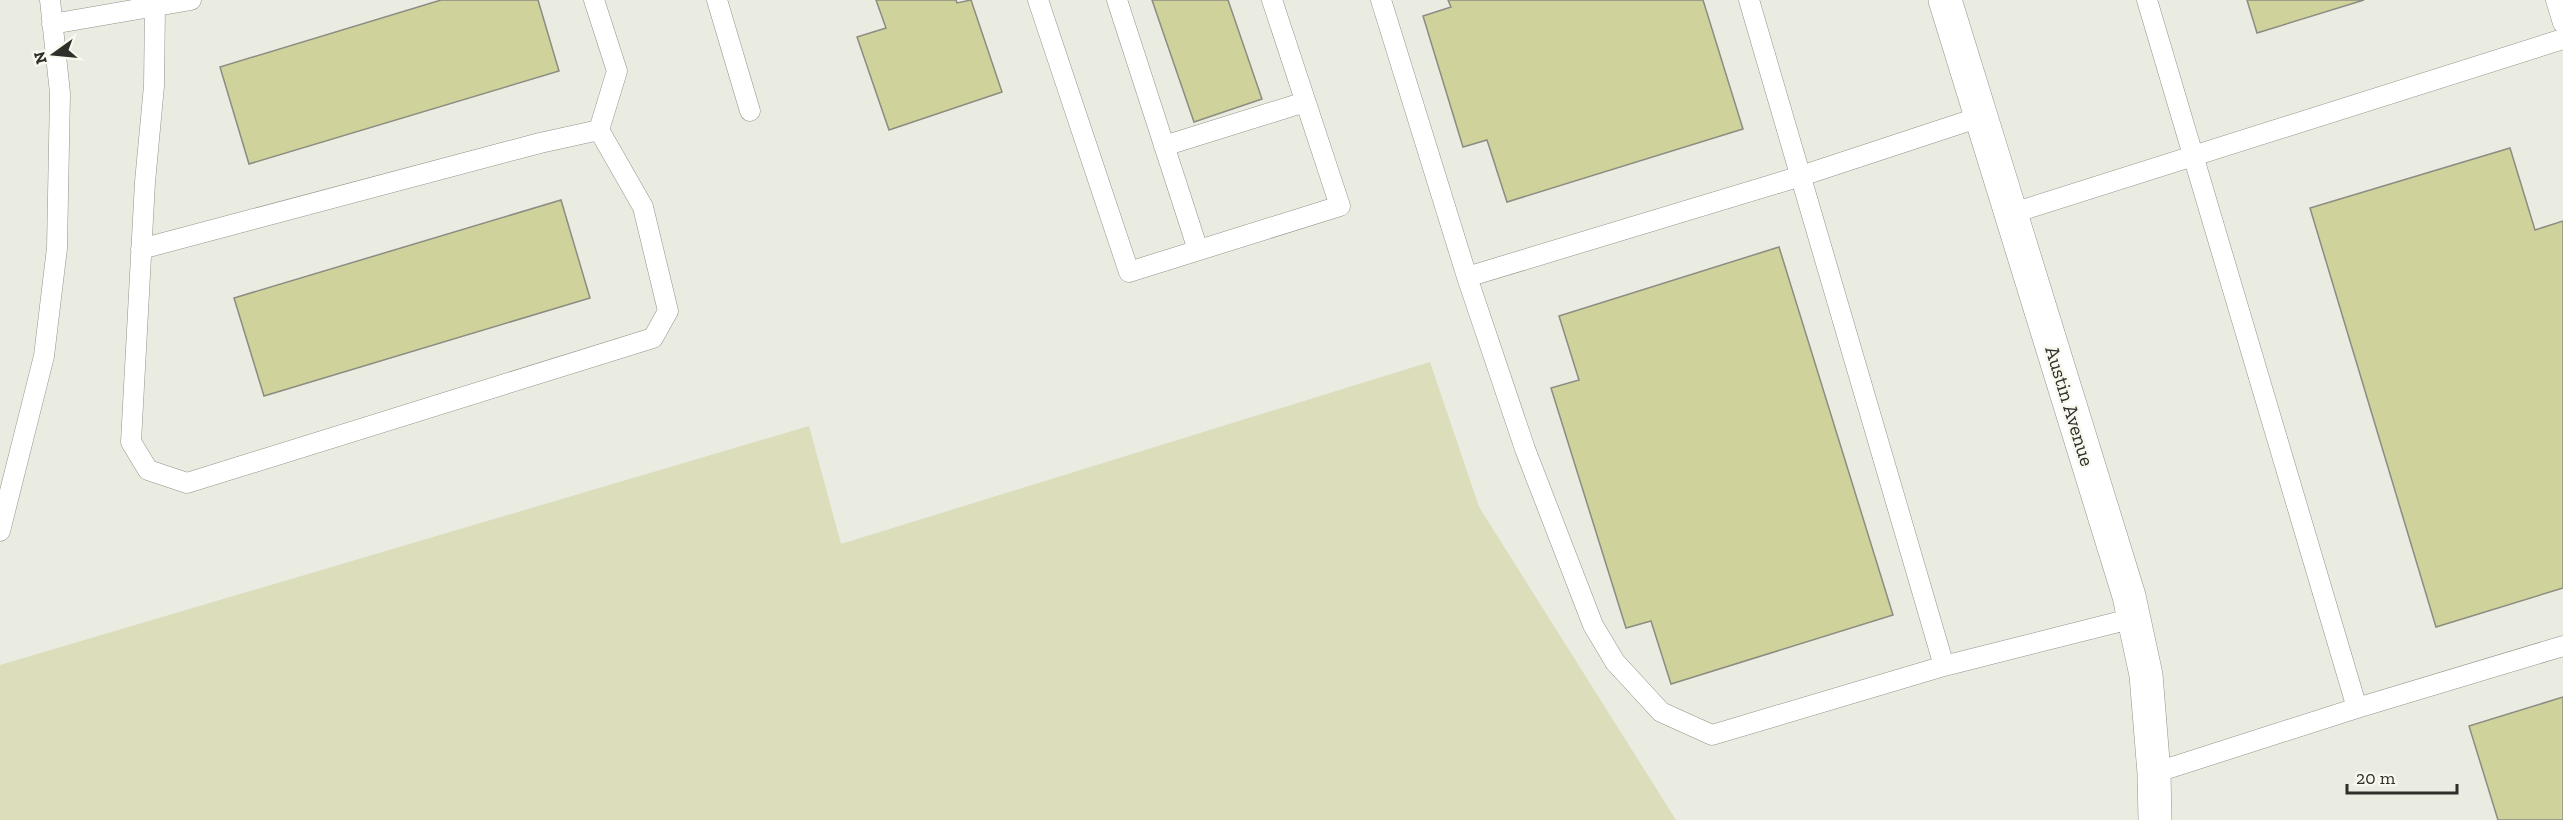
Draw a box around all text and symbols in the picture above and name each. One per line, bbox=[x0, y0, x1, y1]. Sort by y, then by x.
north arrow bbox=[24, 24, 84, 84]
text: N bbox=[29, 49, 51, 66]
street label: Austin Avenue bbox=[2040, 343, 2100, 469]
scale bar bbox=[2347, 757, 2456, 795]
text: 20 m bbox=[2356, 767, 2396, 789]

